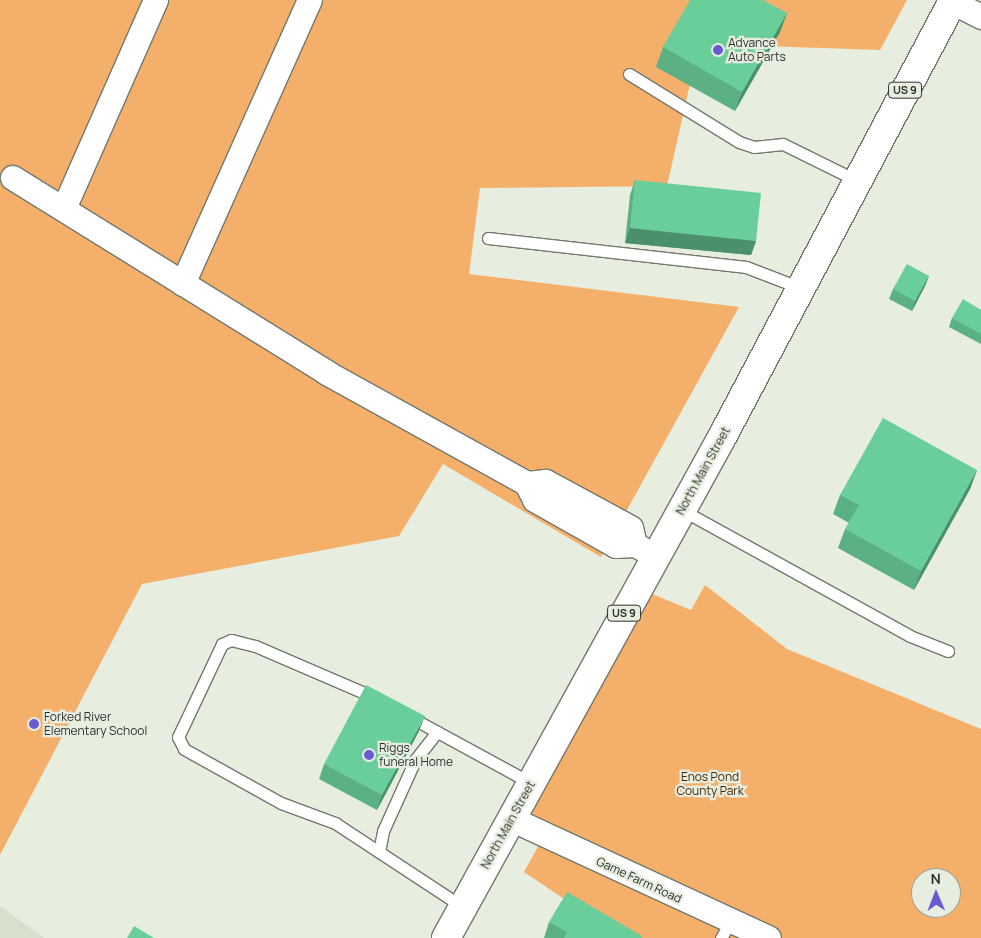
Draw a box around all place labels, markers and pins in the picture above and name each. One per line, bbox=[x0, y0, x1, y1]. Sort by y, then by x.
place label: Advance Auto Parts bbox=[728, 36, 786, 64]
marker: Advance Auto Parts bbox=[712, 44, 724, 56]
place label: Forked River Elementary School bbox=[44, 710, 147, 738]
marker: Forked River Elementary School bbox=[28, 718, 40, 730]
place label: Riggs funeral Home bbox=[379, 741, 453, 769]
marker: Riggs funeral Home bbox=[363, 749, 375, 761]

